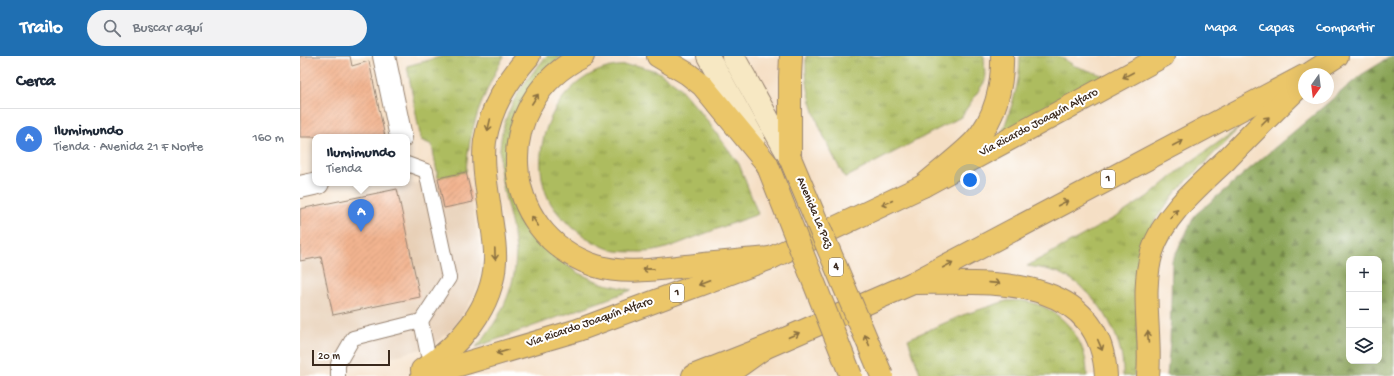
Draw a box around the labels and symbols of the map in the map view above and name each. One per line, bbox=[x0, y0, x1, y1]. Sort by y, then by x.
north arrow bbox=[1298, 68, 1334, 104]
one-way arrow bbox=[1123, 71, 1135, 79]
street label: Vía Ricardo Joaquín Alfaro bbox=[976, 86, 1101, 161]
one-way arrow bbox=[532, 93, 540, 105]
one-way arrow bbox=[1260, 116, 1270, 126]
one-way arrow bbox=[484, 118, 492, 131]
one-way arrow bbox=[1171, 138, 1183, 146]
your location bbox=[960, 170, 980, 190]
road number: 1 bbox=[1101, 170, 1115, 188]
street label: Avenida La Paz bbox=[793, 175, 836, 251]
pin: A bbox=[348, 199, 374, 232]
one-way arrow bbox=[1056, 199, 1068, 207]
one-way arrow bbox=[882, 200, 894, 207]
one-way arrow bbox=[1170, 209, 1179, 219]
one-way arrow bbox=[531, 216, 539, 227]
one-way arrow bbox=[491, 247, 499, 260]
road number: 4 bbox=[829, 258, 843, 276]
one-way arrow bbox=[942, 260, 954, 268]
one-way arrow bbox=[642, 265, 655, 273]
one-way arrow bbox=[698, 279, 710, 287]
one-way arrow bbox=[987, 280, 1000, 287]
road number: 1 bbox=[670, 284, 684, 302]
street label: Vía Ricardo Joaquín Alfaro bbox=[524, 295, 655, 352]
one-way arrow bbox=[787, 331, 799, 338]
one-way arrow bbox=[1144, 331, 1151, 344]
one-way arrow bbox=[863, 335, 870, 347]
one-way arrow bbox=[1097, 338, 1104, 350]
scale bar bbox=[312, 348, 390, 367]
one-way arrow bbox=[496, 349, 509, 356]

